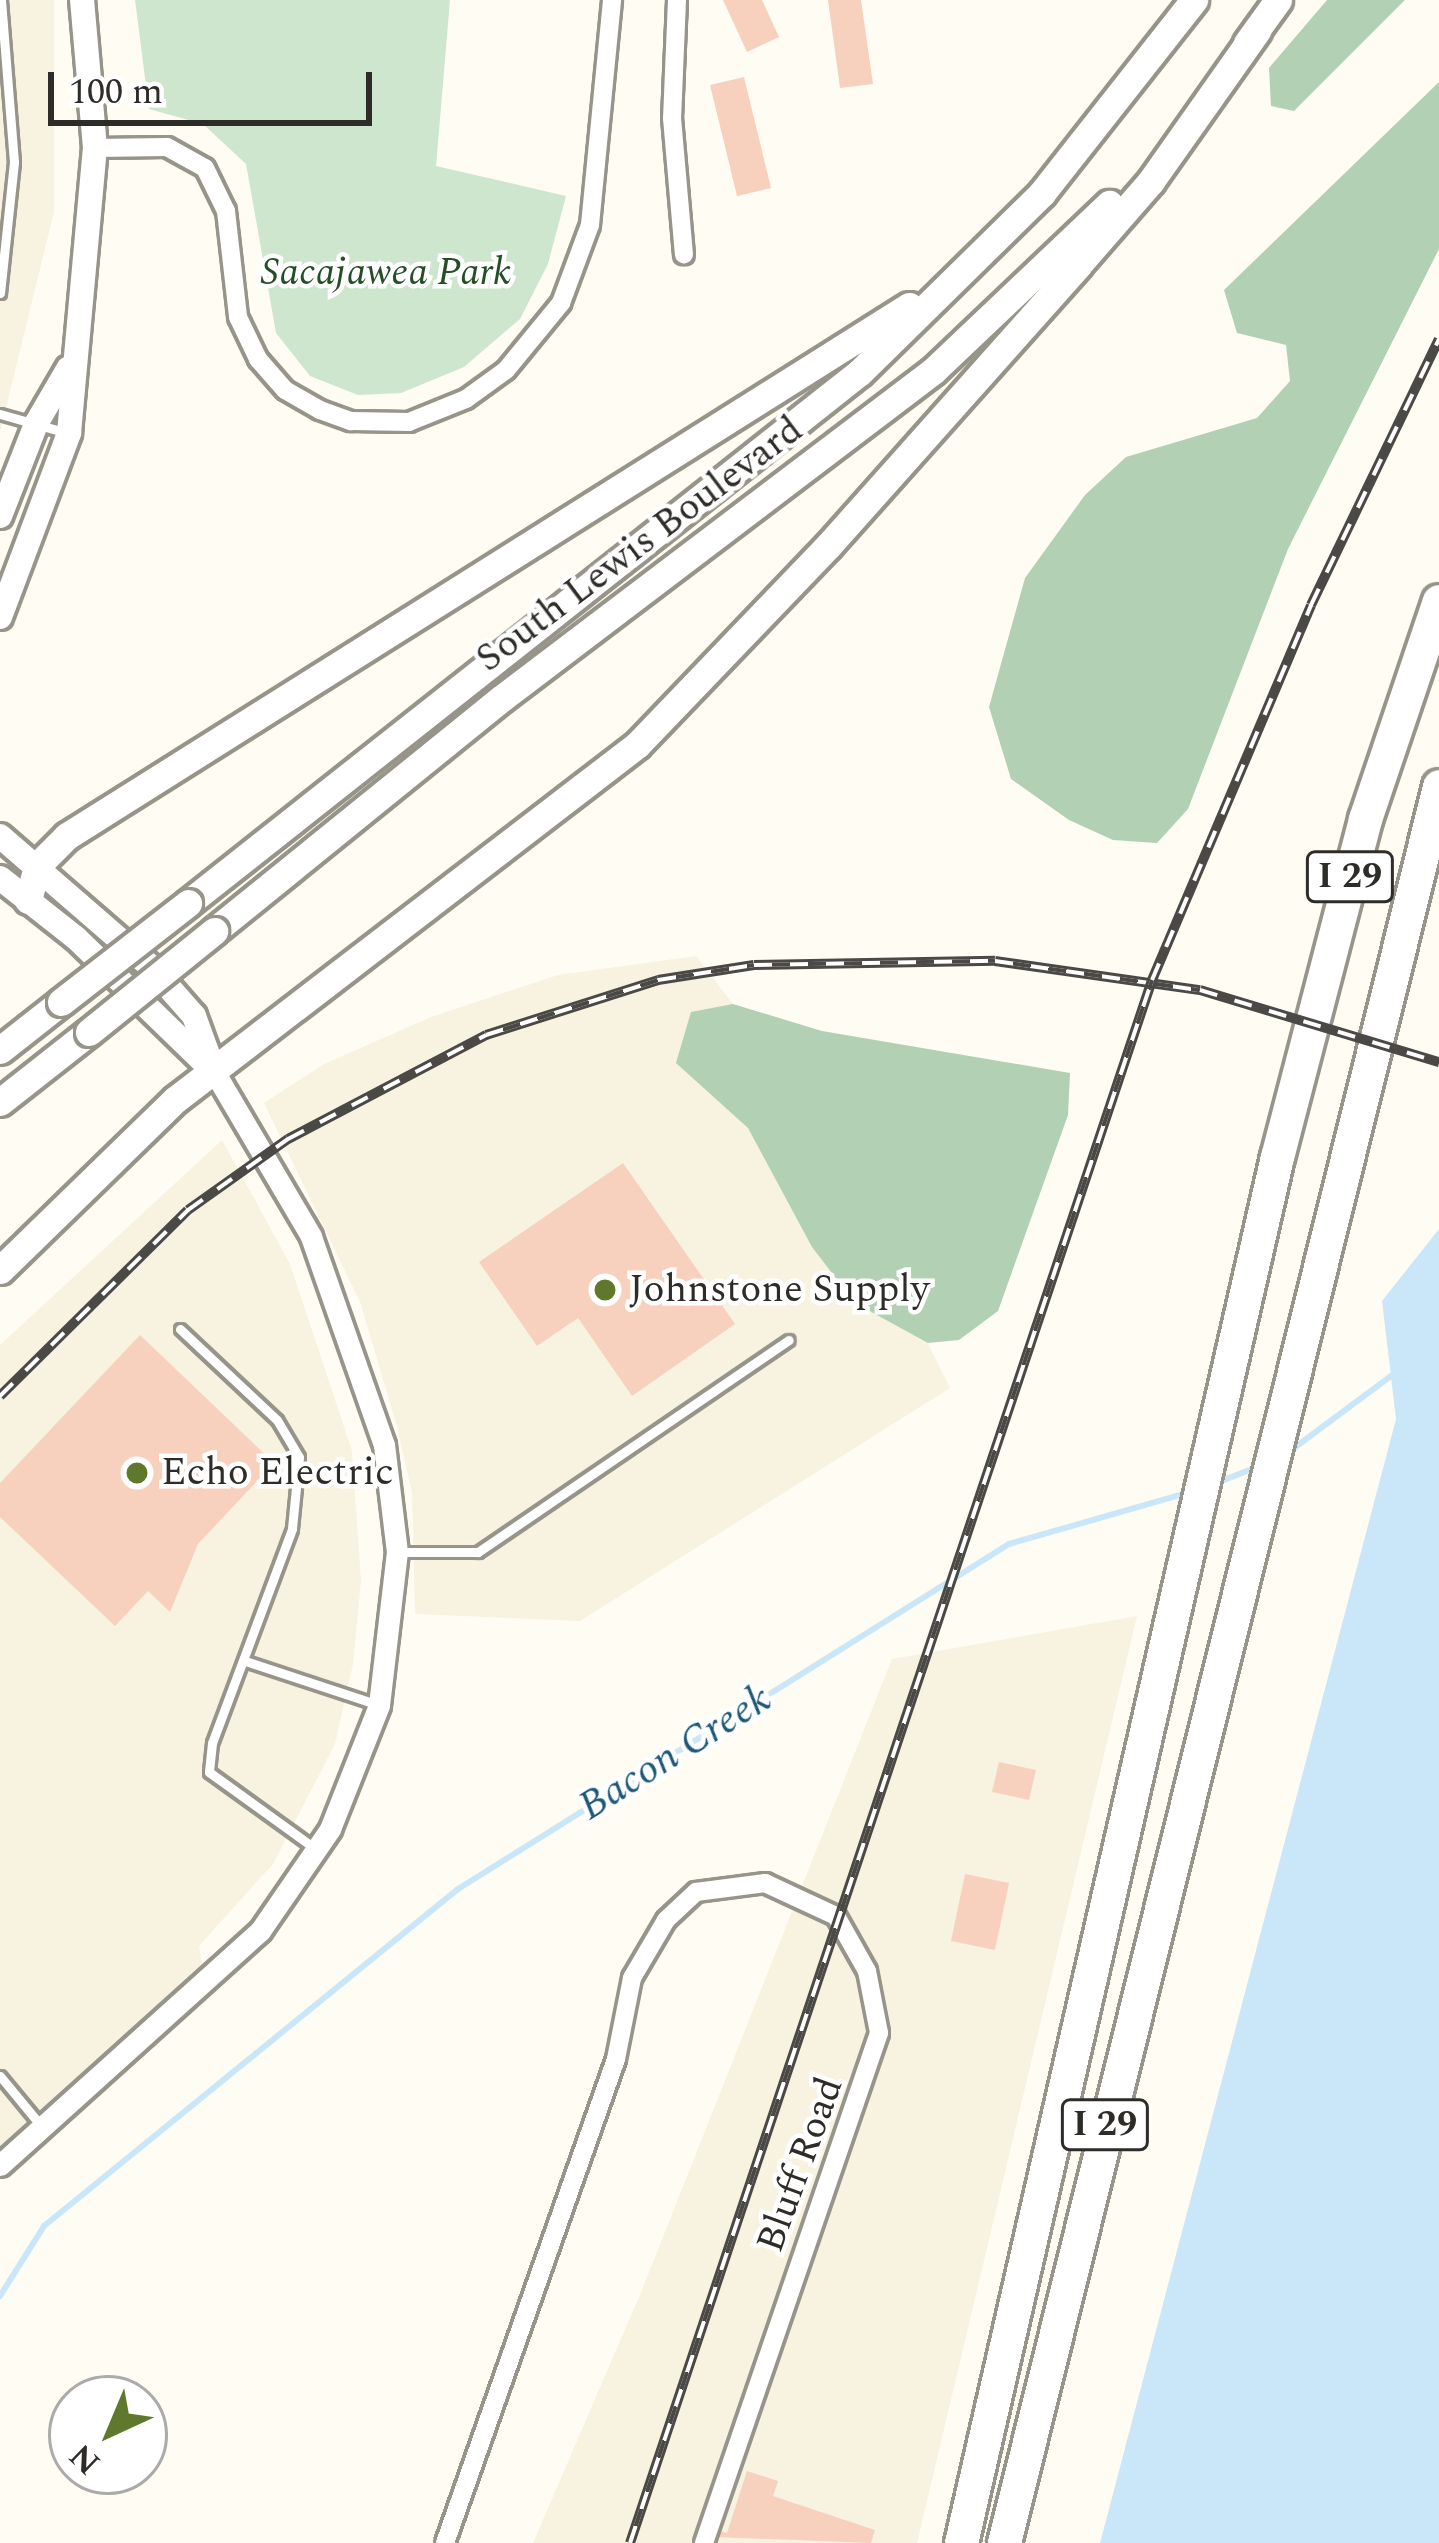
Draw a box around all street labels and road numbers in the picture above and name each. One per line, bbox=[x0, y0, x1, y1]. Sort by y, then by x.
street label: South Lewis Boulevard bbox=[467, 407, 813, 683]
road number: I 29 bbox=[1305, 847, 1395, 907]
street label: Bluff Road bbox=[748, 2071, 854, 2259]
road number: I 29 bbox=[1060, 2095, 1150, 2155]

